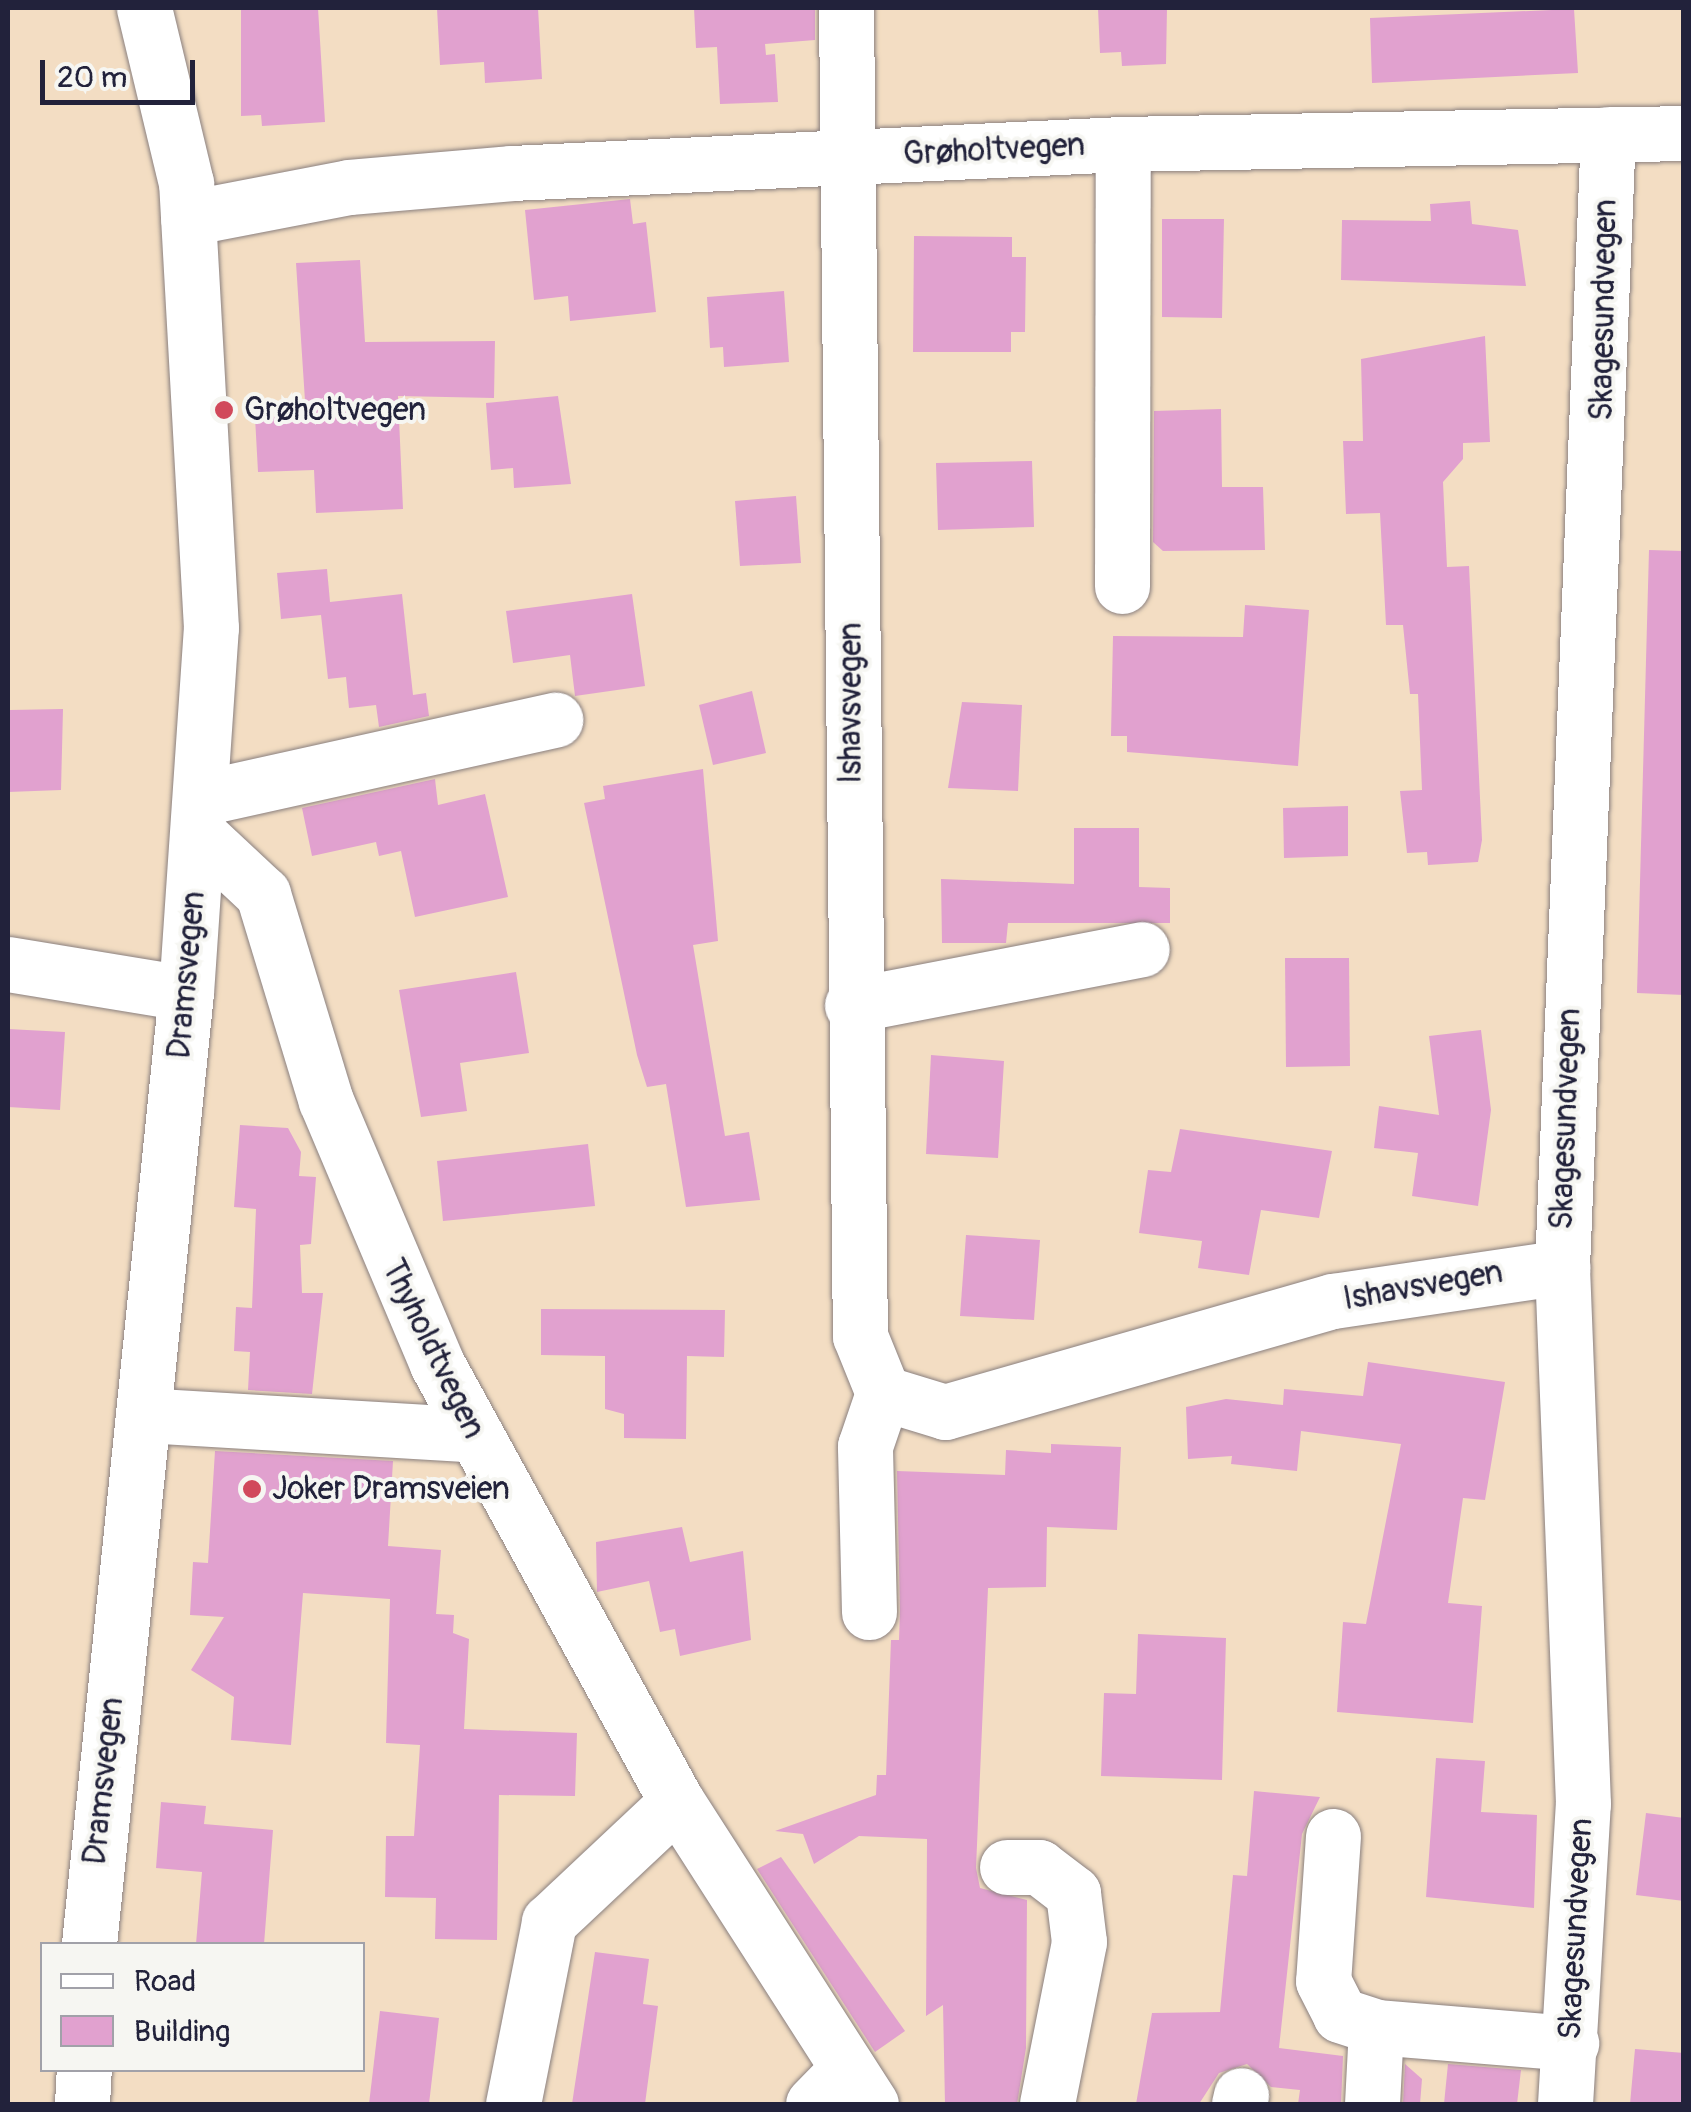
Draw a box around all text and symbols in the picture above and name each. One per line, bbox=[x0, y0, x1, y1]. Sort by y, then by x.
scale bar bbox=[45, 40, 200, 102]
text: 20 m bbox=[57, 59, 127, 96]
street label: Grøholtvegen bbox=[902, 126, 1086, 174]
street label: Skagesundvegen bbox=[1583, 199, 1625, 421]
place label: Grøholtvegen bbox=[244, 391, 426, 429]
marker: Grøholtvegen bbox=[213, 399, 235, 421]
street label: Ishavsvegen bbox=[832, 622, 870, 784]
street label: Dramsvegen bbox=[161, 890, 213, 1060]
street label: Skagesundvegen bbox=[1543, 1007, 1589, 1231]
street label: Thyholdtvegen bbox=[373, 1253, 493, 1445]
street label: Ishavsvegen bbox=[1340, 1253, 1506, 1319]
place label: Joker Dramsveien bbox=[272, 1470, 510, 1508]
marker: Joker Dramsveien bbox=[241, 1478, 263, 1500]
street label: Dramsvegen bbox=[76, 1695, 132, 1867]
street label: Skagesundvegen bbox=[1551, 1817, 1601, 2041]
legend bbox=[40, 1942, 365, 2072]
text: Road bbox=[134, 1963, 196, 2000]
text: Building bbox=[134, 2013, 230, 2050]

